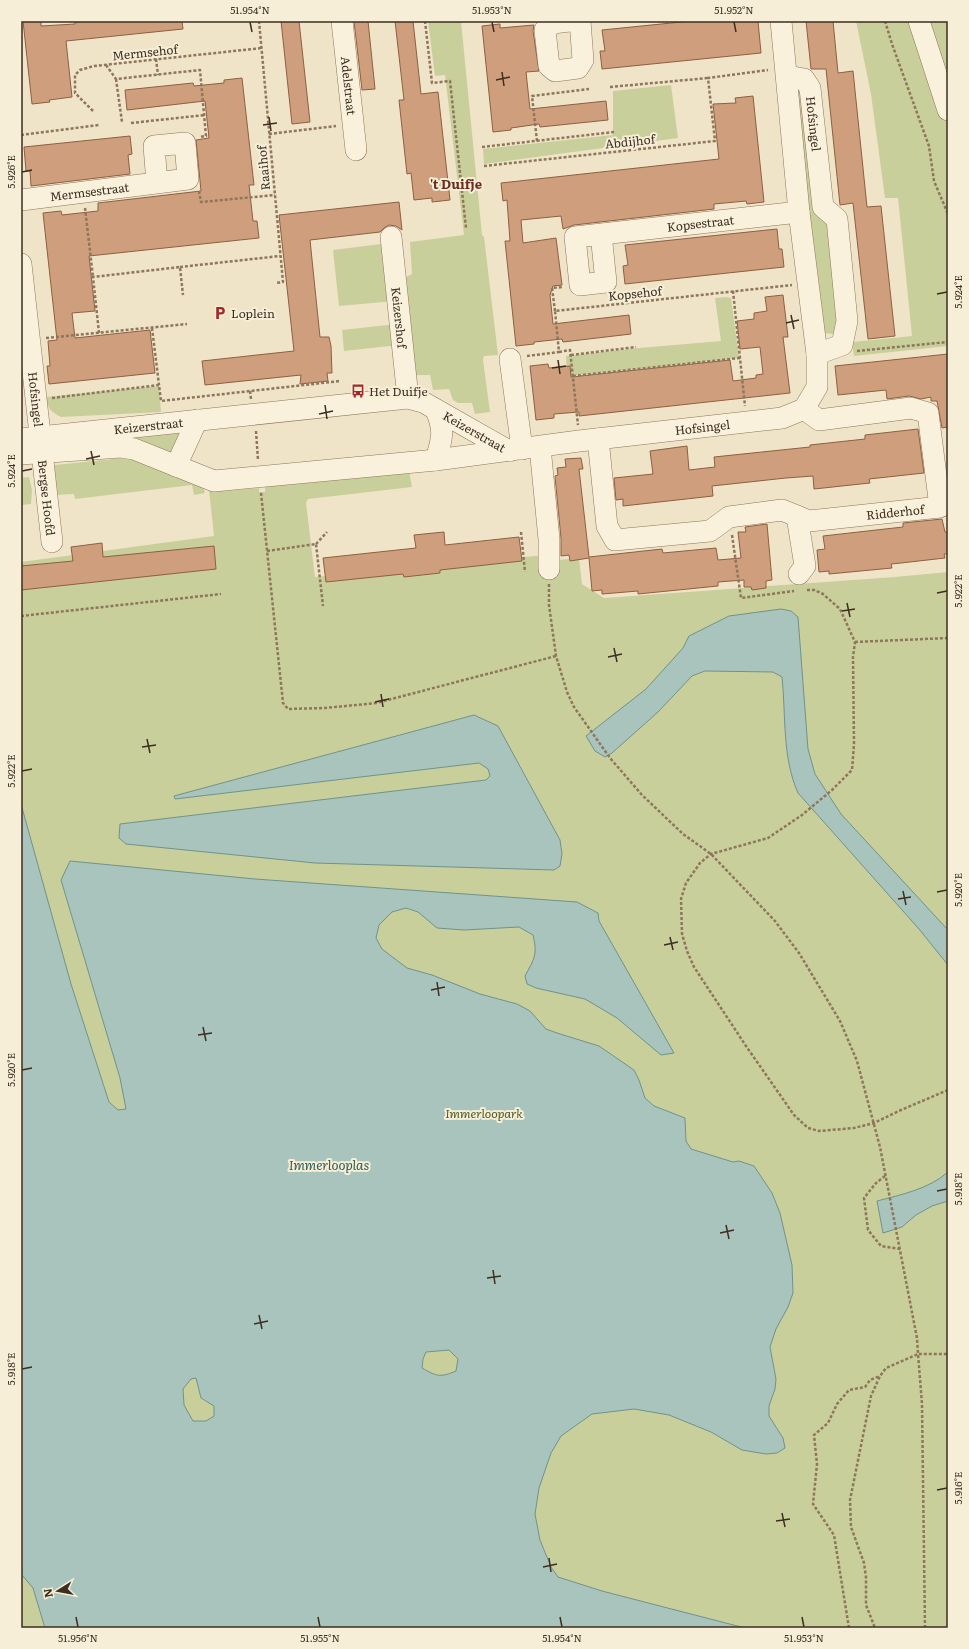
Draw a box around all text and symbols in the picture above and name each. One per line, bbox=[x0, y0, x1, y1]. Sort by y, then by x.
text: 51.954°N bbox=[230, 2, 270, 17]
text: 51.953°N bbox=[472, 2, 512, 17]
text: 51.952°N bbox=[714, 2, 754, 17]
street label: Mermsehof bbox=[111, 39, 180, 64]
street label: Adelstraat bbox=[337, 55, 361, 116]
street label: Hofsingel bbox=[802, 95, 826, 152]
street label: Abdijhof bbox=[604, 129, 657, 153]
street label: Raaihof bbox=[252, 143, 274, 191]
text: 5.926°E bbox=[3, 155, 18, 189]
district label: 't Duifje bbox=[430, 174, 482, 193]
street label: Mermsestraat bbox=[49, 177, 130, 205]
street label: Kopsestraat bbox=[666, 210, 735, 236]
text: 5.924°E bbox=[950, 275, 965, 309]
street label: Kopsehof bbox=[607, 281, 664, 305]
street label: Keizershof bbox=[387, 286, 412, 351]
place label: Loplein bbox=[231, 304, 275, 322]
parking icon: Loplein bbox=[212, 305, 228, 321]
street label: Hofsingel bbox=[24, 371, 48, 428]
place label: Het Duifje bbox=[369, 382, 428, 400]
bus stop icon: Het Duifje bbox=[350, 383, 366, 399]
street label: Keizerstraat bbox=[440, 406, 509, 457]
street label: Keizerstraat bbox=[113, 413, 184, 438]
street label: Hofsingel bbox=[674, 415, 731, 439]
text: 5.924°E bbox=[3, 454, 18, 488]
street label: Bergse Hoofd bbox=[34, 459, 60, 537]
street label: Ridderhof bbox=[865, 500, 927, 524]
text: 5.922°E bbox=[950, 574, 965, 608]
text: 5.922°E bbox=[3, 754, 18, 788]
text: 5.920°E bbox=[950, 873, 965, 907]
text: 5.920°E bbox=[3, 1053, 18, 1087]
park label: Immerloopark bbox=[445, 1104, 523, 1122]
water label: Immerlooplas bbox=[289, 1155, 370, 1174]
text: 5.918°E bbox=[950, 1173, 965, 1205]
text: 5.918°E bbox=[3, 1353, 18, 1385]
text: 5.916°E bbox=[950, 1472, 965, 1504]
north arrow bbox=[38, 1571, 78, 1611]
text: N bbox=[38, 1587, 56, 1599]
text: 51.956°N bbox=[58, 1630, 98, 1645]
text: 51.955°N bbox=[300, 1630, 340, 1645]
text: 51.954°N bbox=[542, 1630, 582, 1645]
text: 51.953°N bbox=[784, 1630, 824, 1645]

